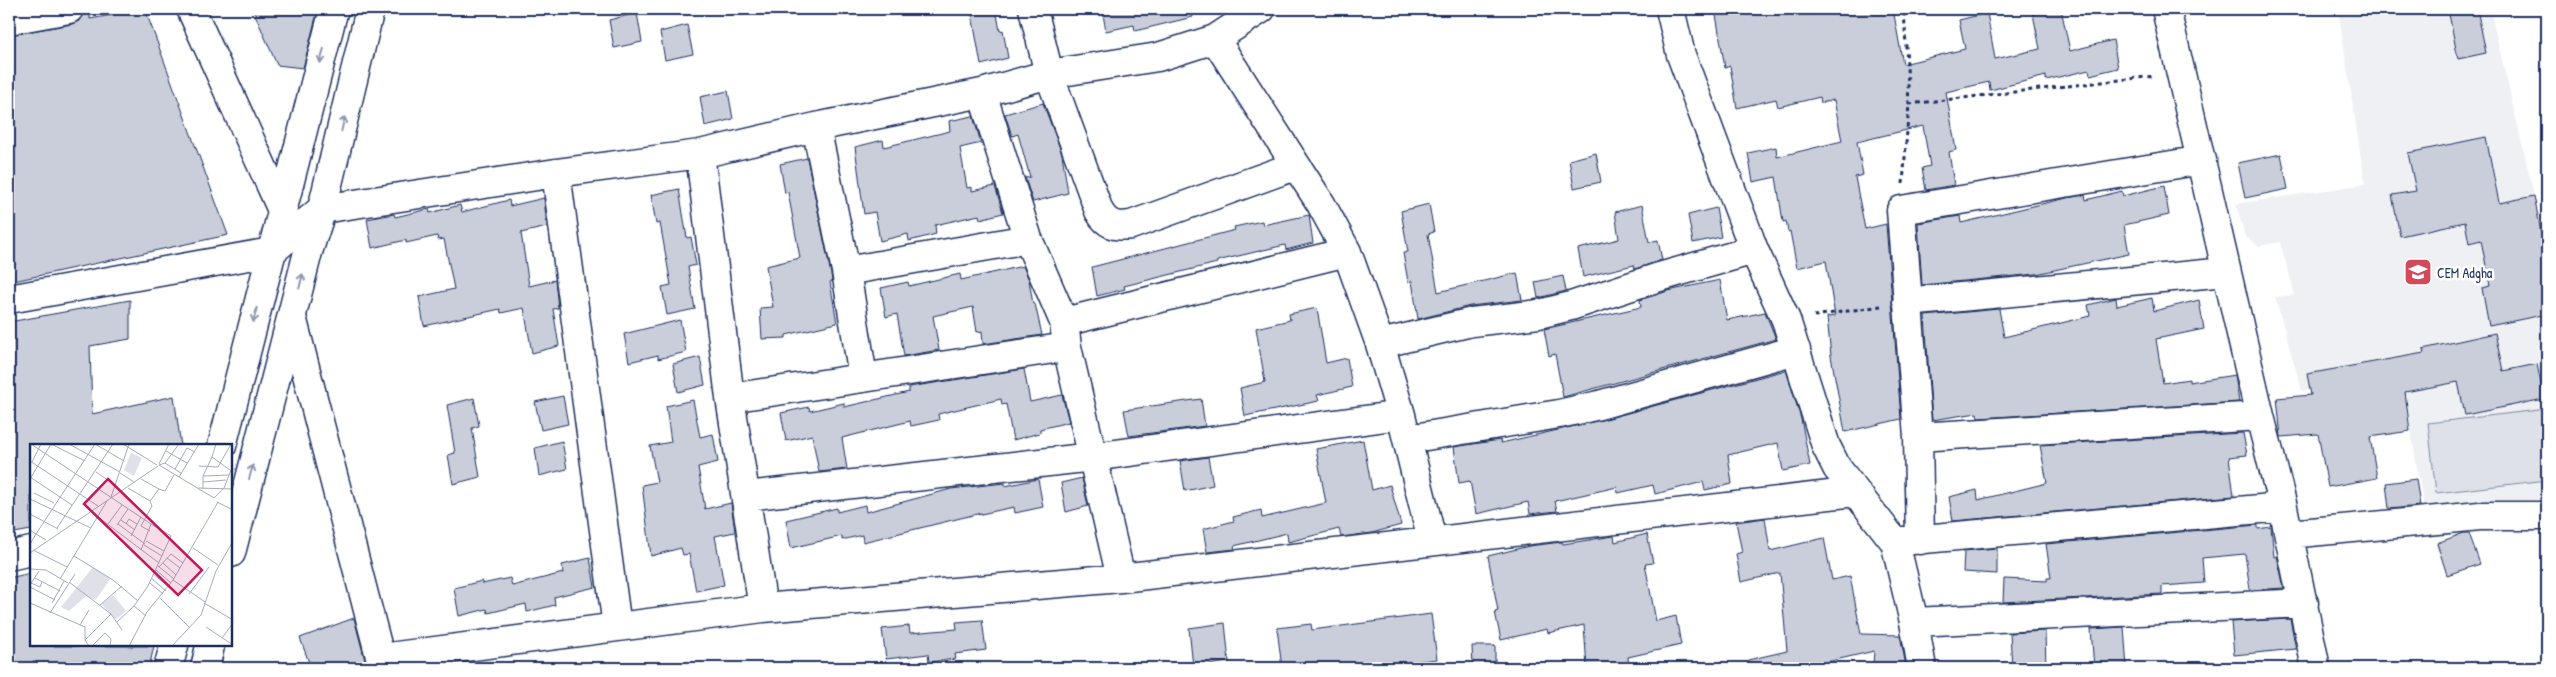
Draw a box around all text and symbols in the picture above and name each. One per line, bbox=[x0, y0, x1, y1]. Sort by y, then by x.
one-way arrow bbox=[317, 48, 326, 64]
one-way arrow bbox=[339, 117, 348, 133]
school or university icon: CEM Adgha bbox=[2403, 257, 2433, 287]
place label: CEM Adgha bbox=[2437, 263, 2493, 283]
one-way arrow bbox=[297, 273, 306, 289]
one-way arrow bbox=[250, 306, 259, 322]
inset map bbox=[30, 444, 232, 647]
one-way arrow bbox=[247, 465, 257, 481]

